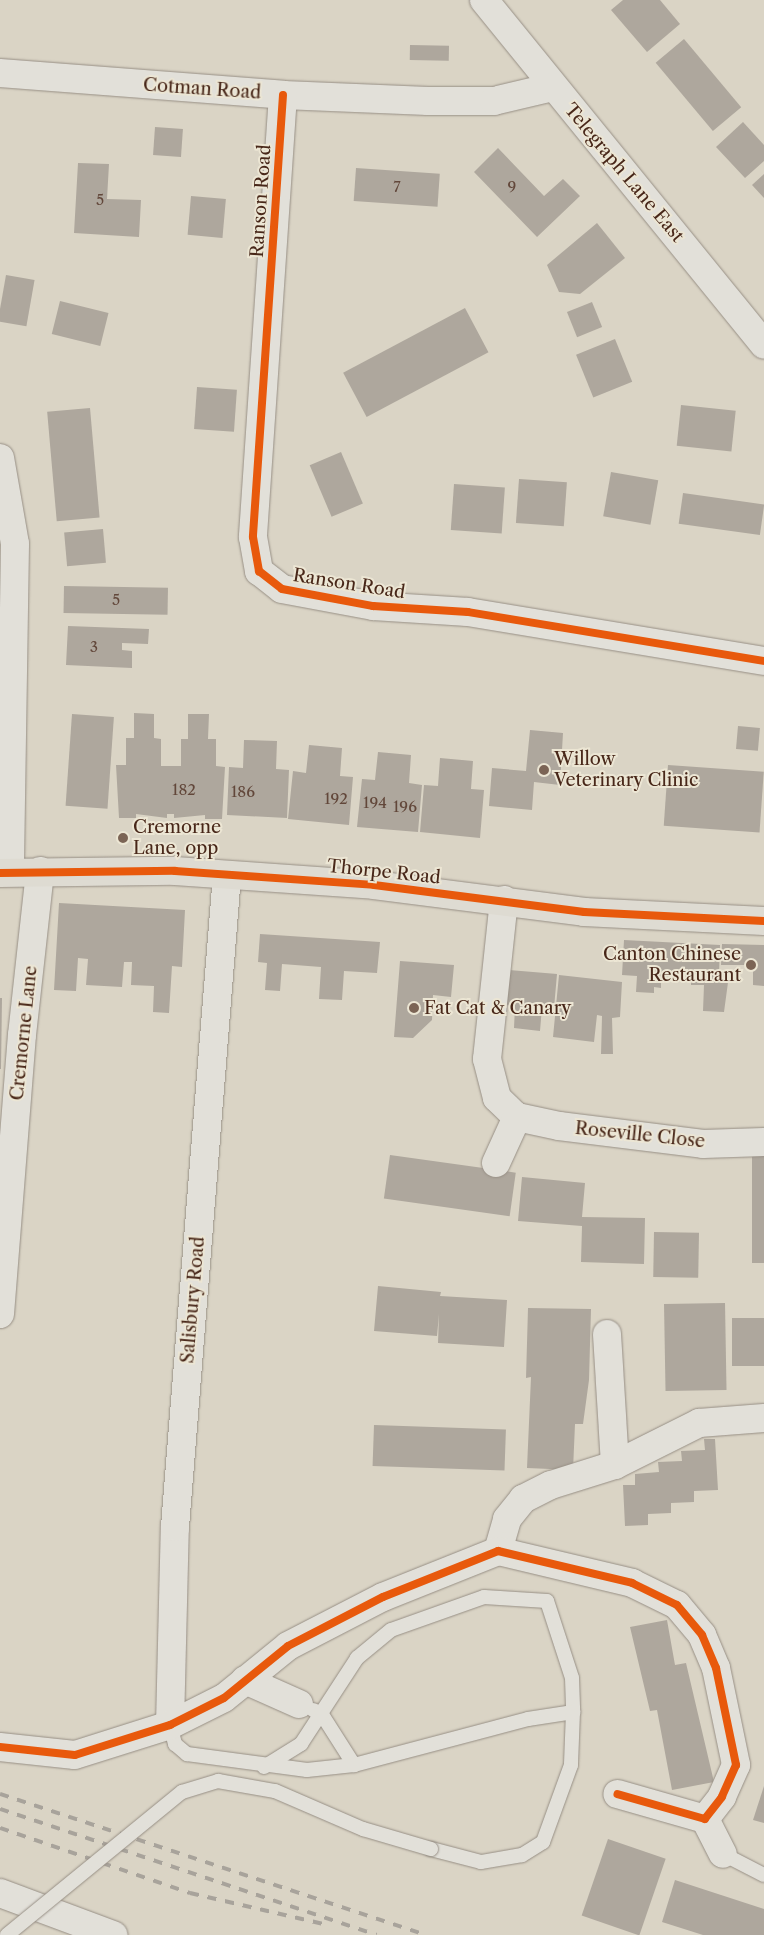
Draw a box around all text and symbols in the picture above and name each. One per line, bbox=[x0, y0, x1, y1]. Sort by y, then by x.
street label: Cotman Road bbox=[142, 74, 262, 104]
street label: Telegraph Lane East bbox=[560, 99, 688, 247]
street label: Ranson Road bbox=[246, 144, 276, 258]
house number: 7 bbox=[393, 178, 401, 196]
house number: 9 bbox=[508, 178, 516, 196]
house number: 5 bbox=[96, 191, 104, 209]
street label: Ranson Road bbox=[291, 564, 407, 604]
house number: 5 bbox=[112, 591, 120, 609]
house number: 3 bbox=[90, 638, 98, 656]
place label: Willow Veterinary Clinic bbox=[554, 749, 699, 792]
marker: Willow Veterinary Clinic bbox=[538, 764, 550, 776]
house number: 182 bbox=[172, 781, 196, 799]
house number: 186 bbox=[231, 783, 255, 801]
house number: 192 bbox=[324, 790, 348, 808]
house number: 194 bbox=[363, 794, 387, 812]
house number: 196 bbox=[393, 798, 417, 816]
place label: Cremorne Lane, opp bbox=[133, 817, 221, 860]
marker: Cremorne Lane, opp bbox=[117, 832, 129, 844]
street label: Thorpe Road bbox=[326, 855, 442, 889]
place label: Canton Chinese Restaurant bbox=[603, 944, 741, 986]
marker: Canton Chinese Restaurant bbox=[745, 959, 757, 971]
street label: Cremorne Lane bbox=[6, 965, 42, 1101]
place label: Fat Cat & Canary bbox=[424, 997, 571, 1019]
marker: Fat Cat & Canary bbox=[408, 1002, 420, 1014]
street label: Roseville Close bbox=[574, 1117, 706, 1153]
street label: Salisbury Road bbox=[177, 1235, 209, 1365]

